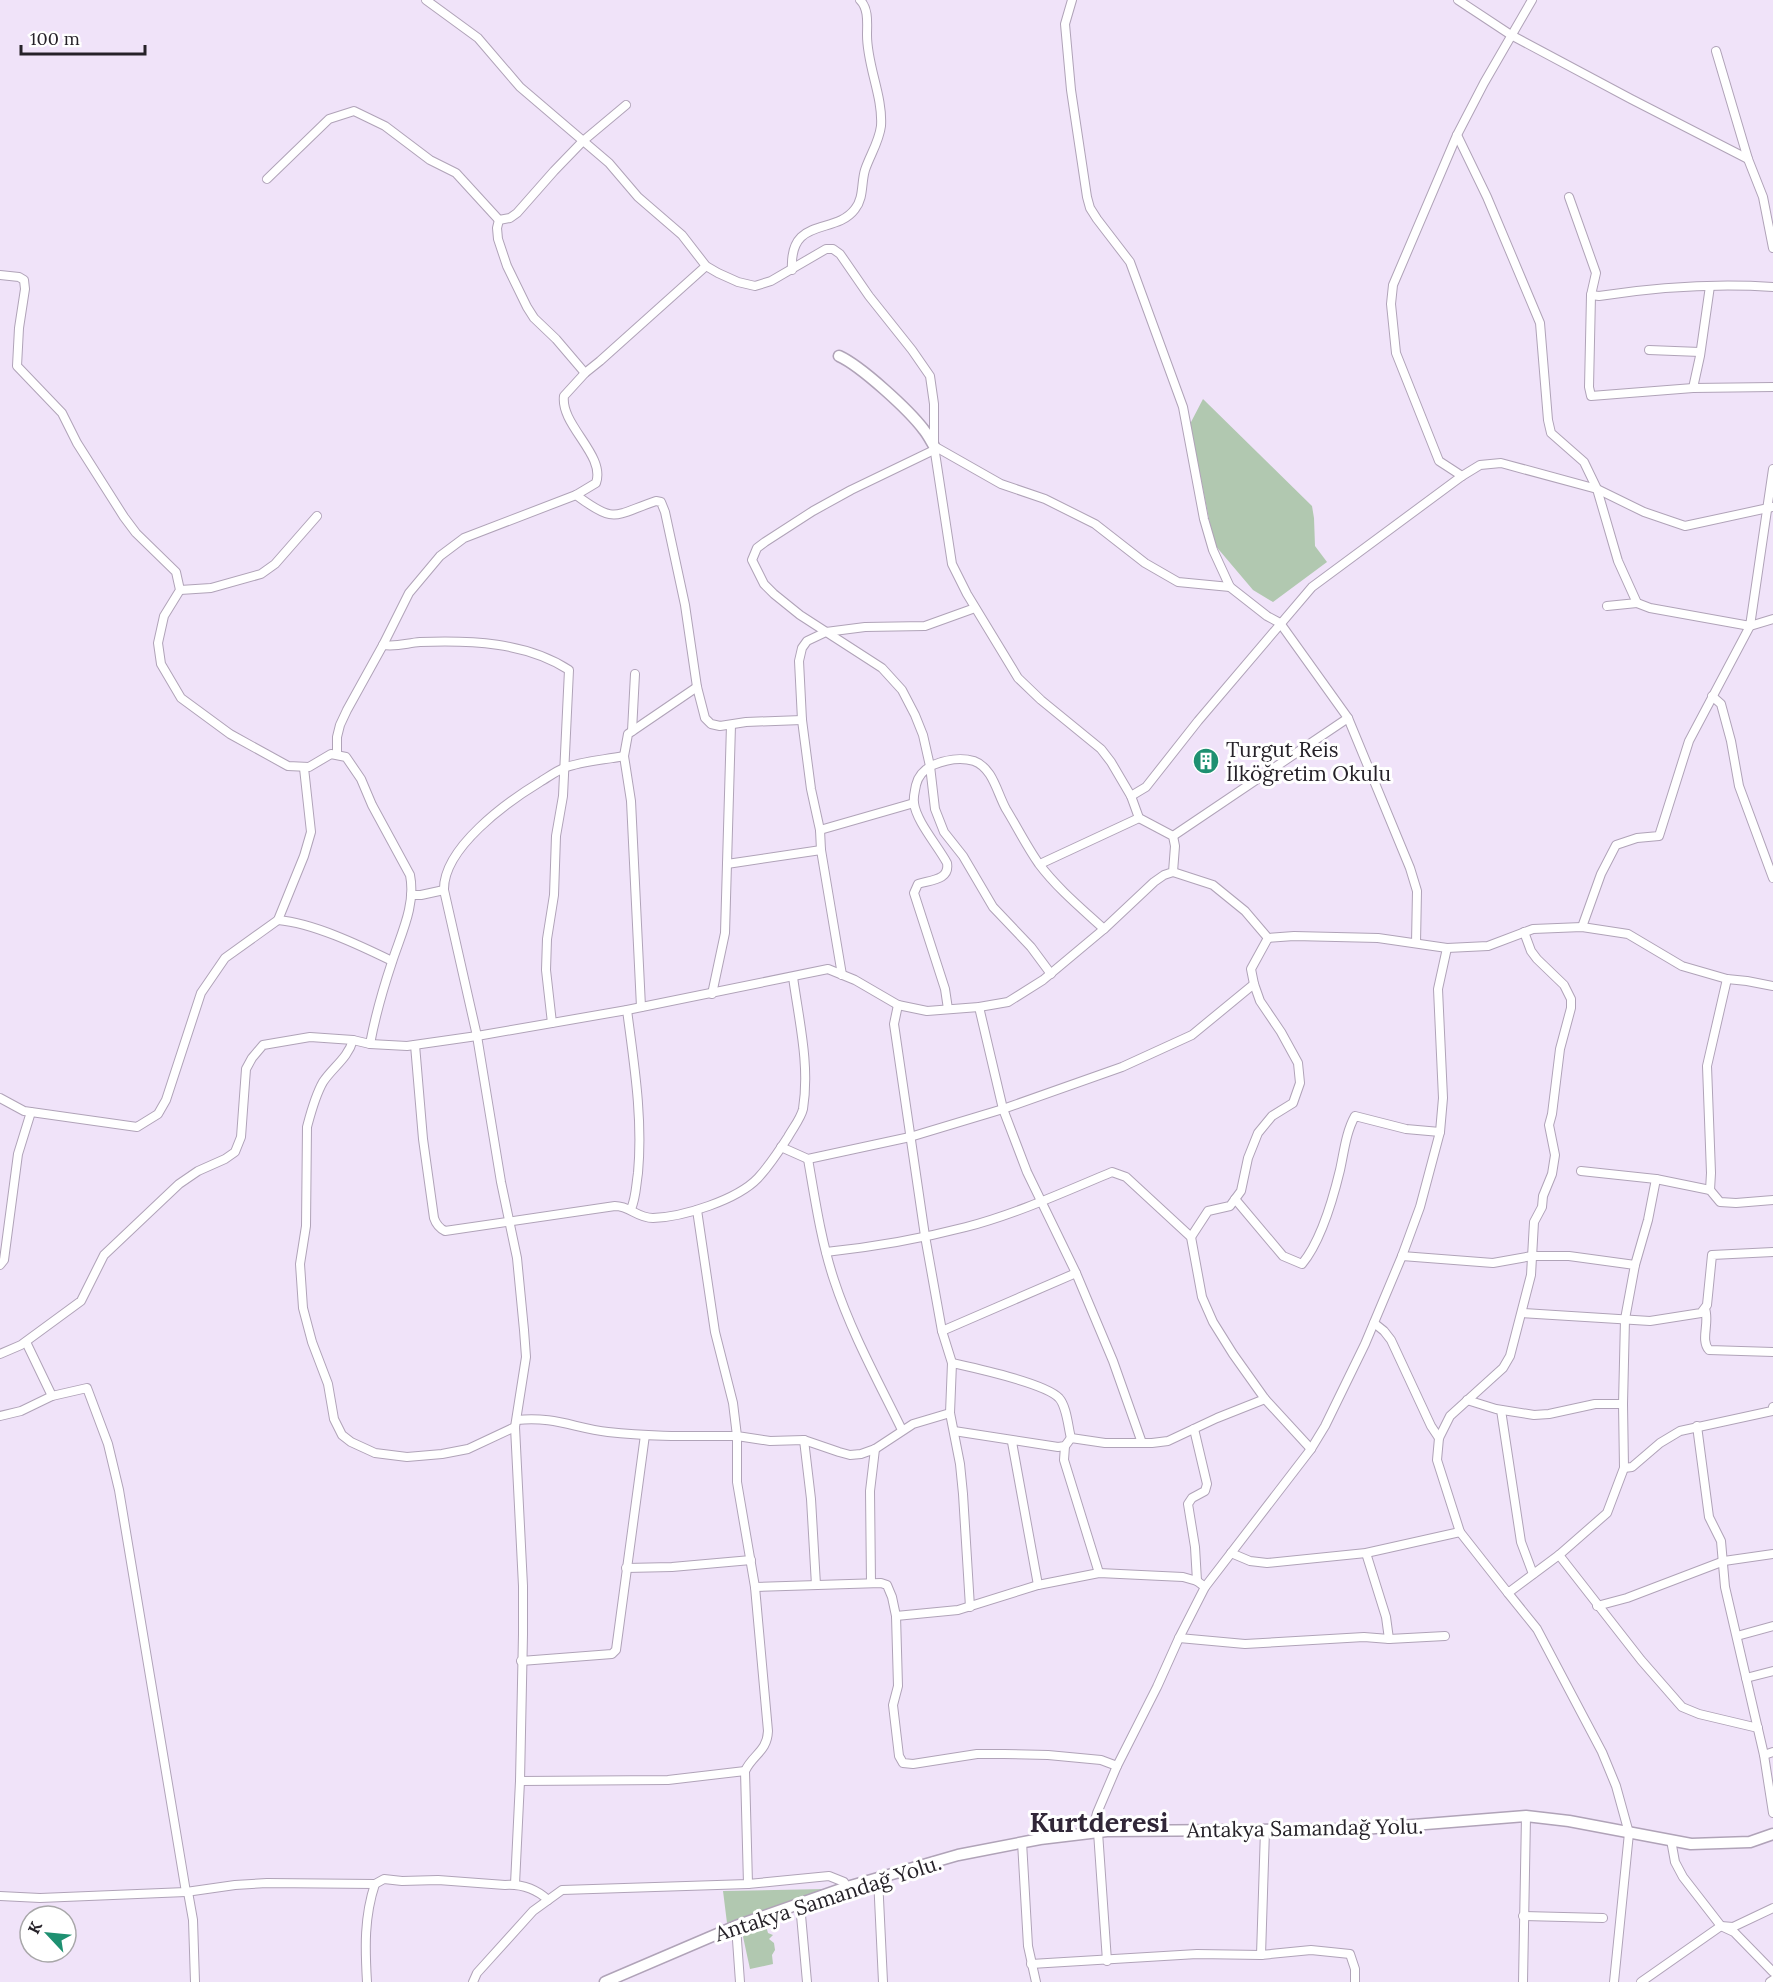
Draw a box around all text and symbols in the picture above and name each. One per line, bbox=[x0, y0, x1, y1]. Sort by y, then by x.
scale bar bbox=[21, 18, 146, 56]
text: 100 m bbox=[30, 27, 80, 50]
place label: Turgut Reis İlköğretim Okulu bbox=[1226, 736, 1391, 787]
building icon: Turgut Reis İlköğretim Okulu bbox=[1191, 746, 1221, 776]
district label: Kurtderesi bbox=[1029, 1805, 1169, 1839]
street label: Antakya Samandağ Yolu. bbox=[1185, 1812, 1424, 1844]
street label: Antakya Samandağ Yolu. bbox=[710, 1849, 945, 1948]
north arrow bbox=[18, 1904, 78, 1964]
text: K bbox=[23, 1917, 46, 1937]

